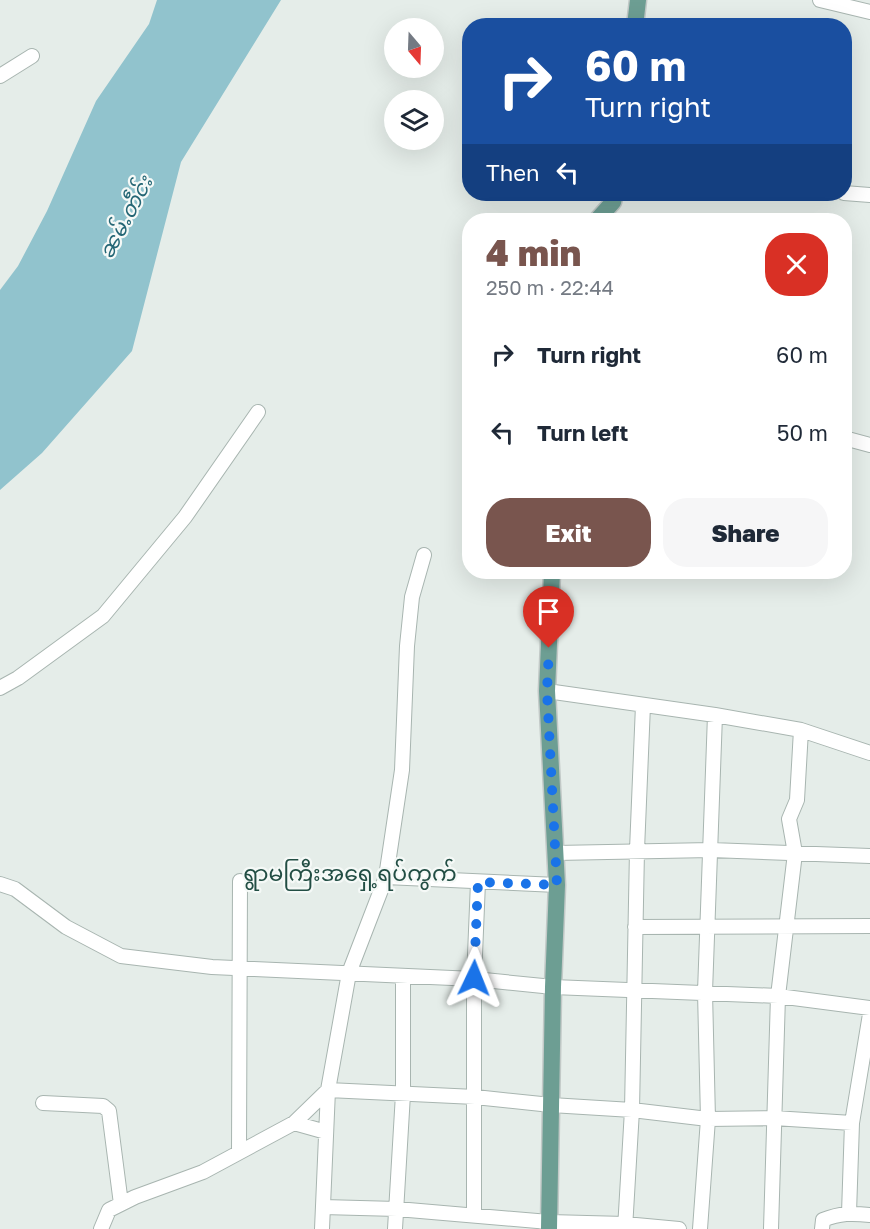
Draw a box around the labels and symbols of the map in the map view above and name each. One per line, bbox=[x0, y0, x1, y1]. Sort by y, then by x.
north arrow bbox=[384, 18, 444, 78]
water label: ၼမ်ႉတဵင်း bbox=[92, 169, 158, 263]
pin bbox=[523, 586, 574, 648]
district label: ရွာမကြီးအရှေ့ရပ်ကွက် bbox=[243, 858, 457, 891]
position arrow bbox=[442, 946, 506, 1010]

